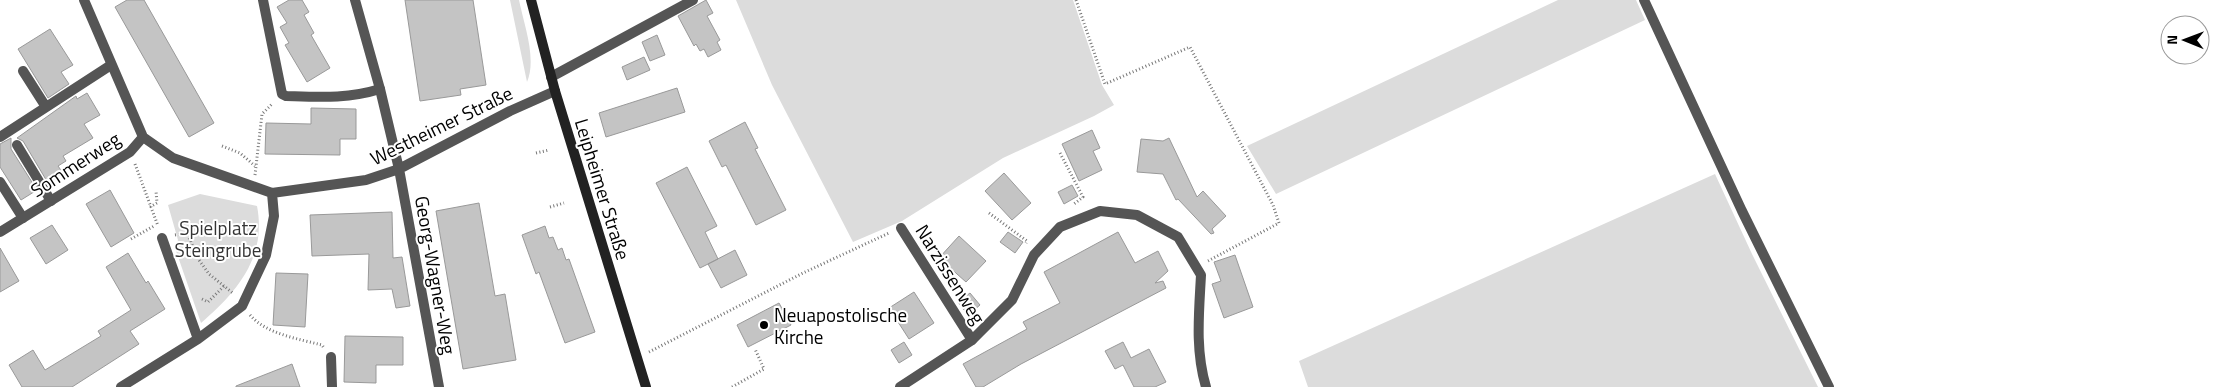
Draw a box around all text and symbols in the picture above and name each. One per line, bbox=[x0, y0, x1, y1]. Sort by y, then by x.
north arrow bbox=[2160, 15, 2210, 65]
text: N bbox=[2161, 35, 2182, 45]
street label: Westheimer Straße bbox=[365, 78, 517, 172]
street label: Leipheimer Straße bbox=[568, 115, 638, 263]
street label: Sommerweg bbox=[24, 124, 126, 204]
street label: Georg-Wagner-Weg bbox=[408, 194, 464, 357]
park label: Spielplatz Steingrube bbox=[175, 213, 261, 264]
street label: Narzissenweg bbox=[909, 218, 993, 330]
place label: Neuapostolische Kirche bbox=[774, 300, 907, 351]
marker: Neuapostolische Kirche bbox=[758, 319, 770, 331]

